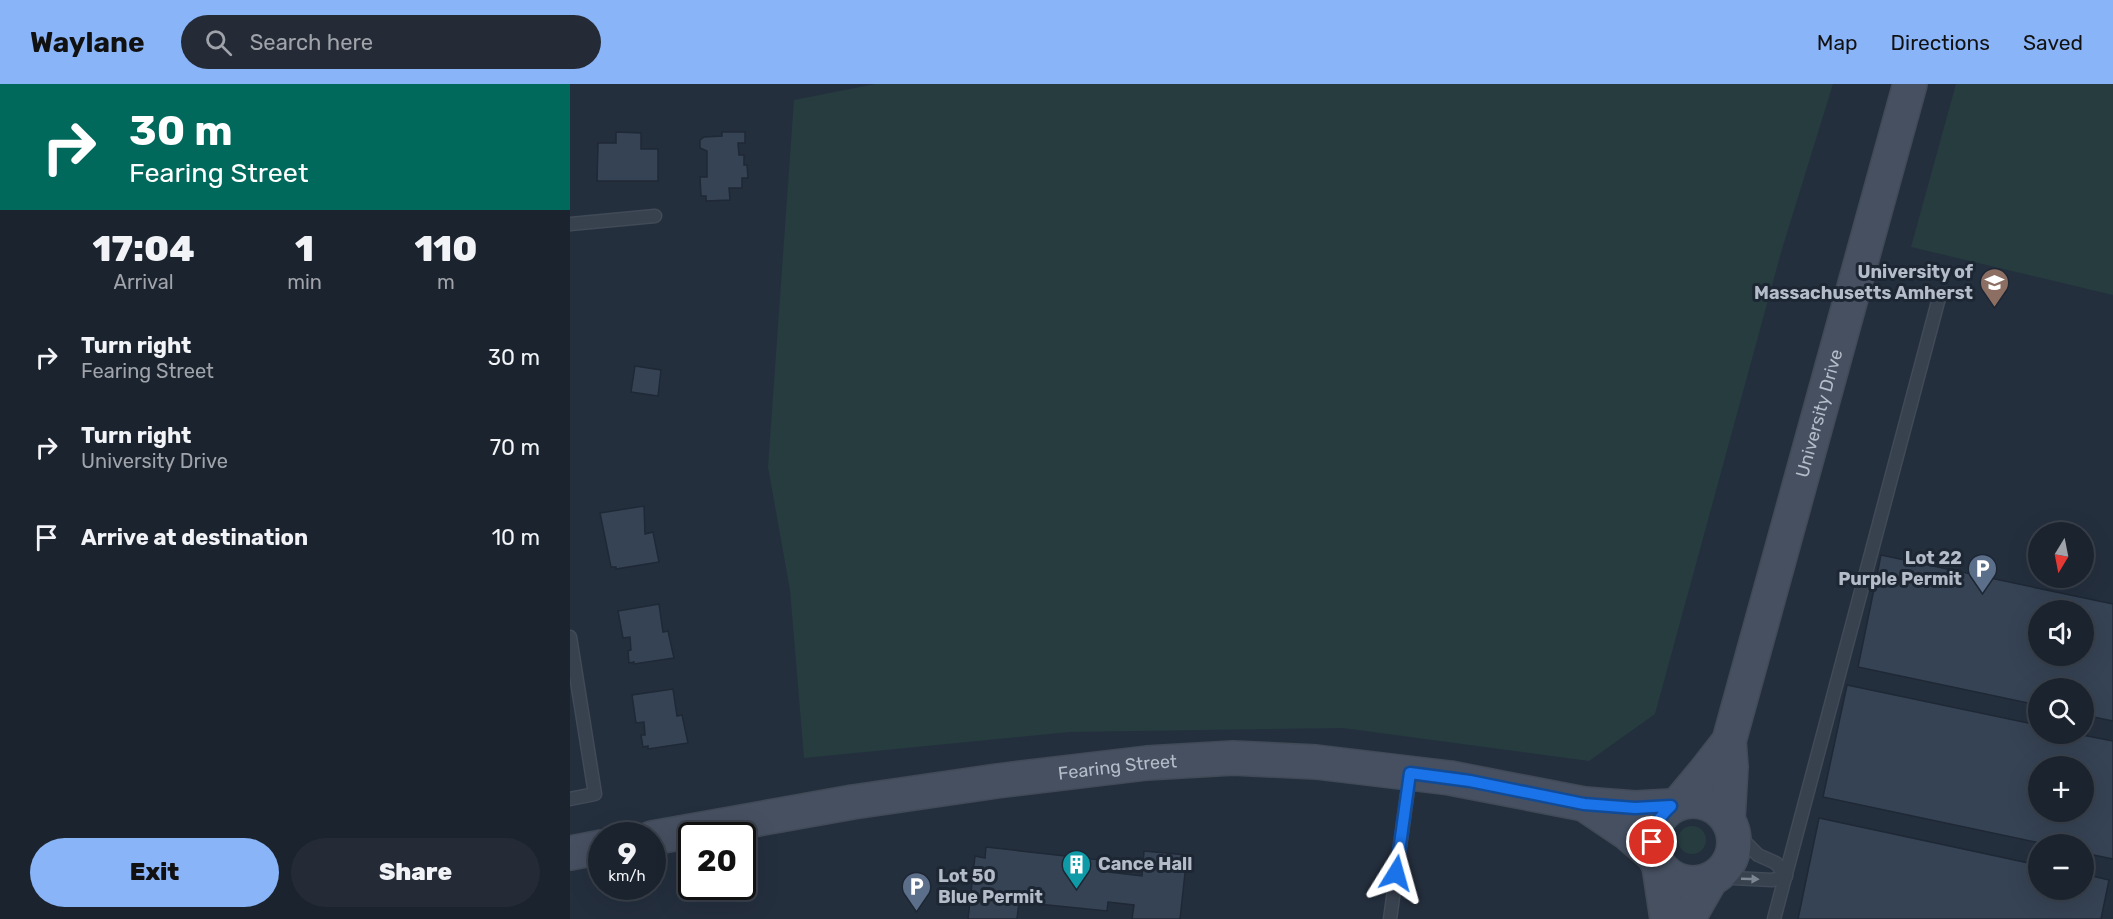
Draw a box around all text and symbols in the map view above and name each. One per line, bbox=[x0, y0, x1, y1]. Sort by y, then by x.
search box bbox=[181, 15, 601, 69]
text: Waylane bbox=[30, 26, 145, 59]
icon: search bbox=[202, 26, 235, 59]
text: Search here bbox=[250, 29, 373, 56]
text: Map bbox=[1817, 30, 1858, 55]
text: Directions bbox=[1891, 30, 1990, 55]
text: Saved bbox=[2023, 30, 2083, 55]
text: 30 m bbox=[129, 106, 233, 156]
icon: right bbox=[30, 108, 108, 186]
text: Fearing Street bbox=[129, 157, 308, 189]
text: 17:04 bbox=[92, 227, 195, 270]
text: 1 bbox=[295, 227, 314, 270]
text: 110 bbox=[414, 227, 478, 270]
place label: University of Massachusetts Amherst bbox=[1754, 261, 1973, 304]
school or university icon: University of Massachusetts Amherst bbox=[1978, 266, 2010, 308]
text: Arrival bbox=[114, 270, 174, 294]
text: min bbox=[287, 270, 322, 294]
text: m bbox=[437, 270, 455, 294]
text: Turn right bbox=[81, 332, 191, 359]
icon: right bbox=[30, 341, 63, 374]
text: 30 m bbox=[488, 344, 540, 371]
street label: University Drive bbox=[1791, 347, 1847, 480]
text: Fearing Street bbox=[81, 359, 214, 383]
text: Turn right bbox=[81, 422, 191, 449]
icon: right bbox=[30, 431, 63, 464]
text: 70 m bbox=[490, 434, 540, 461]
text: University Drive bbox=[81, 449, 228, 473]
icon: arrive bbox=[30, 521, 63, 554]
north arrow bbox=[2028, 522, 2094, 588]
map controls bbox=[2028, 522, 2094, 900]
text: Arrive at destination bbox=[81, 524, 308, 551]
text: 10 m bbox=[492, 524, 540, 551]
place label: Lot 22 Purple Permit bbox=[1838, 547, 1962, 590]
parking icon: Lot 22 Purple Permit bbox=[1967, 552, 1999, 594]
button: sound bbox=[2028, 600, 2094, 666]
button: search bbox=[2028, 678, 2094, 744]
street label: Fearing Street bbox=[1057, 750, 1178, 785]
button: + bbox=[2028, 756, 2094, 822]
pin bbox=[1626, 816, 1677, 867]
speed limit sign: 20 bbox=[678, 822, 756, 900]
icon: arrive bbox=[1635, 825, 1668, 858]
button: − bbox=[2028, 834, 2094, 900]
text: 9 bbox=[617, 836, 637, 872]
button: Exit bbox=[30, 838, 279, 907]
button: Share bbox=[291, 838, 540, 907]
position arrow bbox=[1364, 841, 1428, 905]
building icon: Cance Hall bbox=[1061, 848, 1093, 890]
place label: Cance Hall bbox=[1098, 853, 1192, 875]
place label: Lot 50 Blue Permit bbox=[938, 865, 1043, 908]
text: km/h bbox=[608, 867, 646, 885]
parking icon: Lot 50 Blue Permit bbox=[901, 870, 933, 912]
one-way arrow bbox=[1741, 874, 1760, 883]

